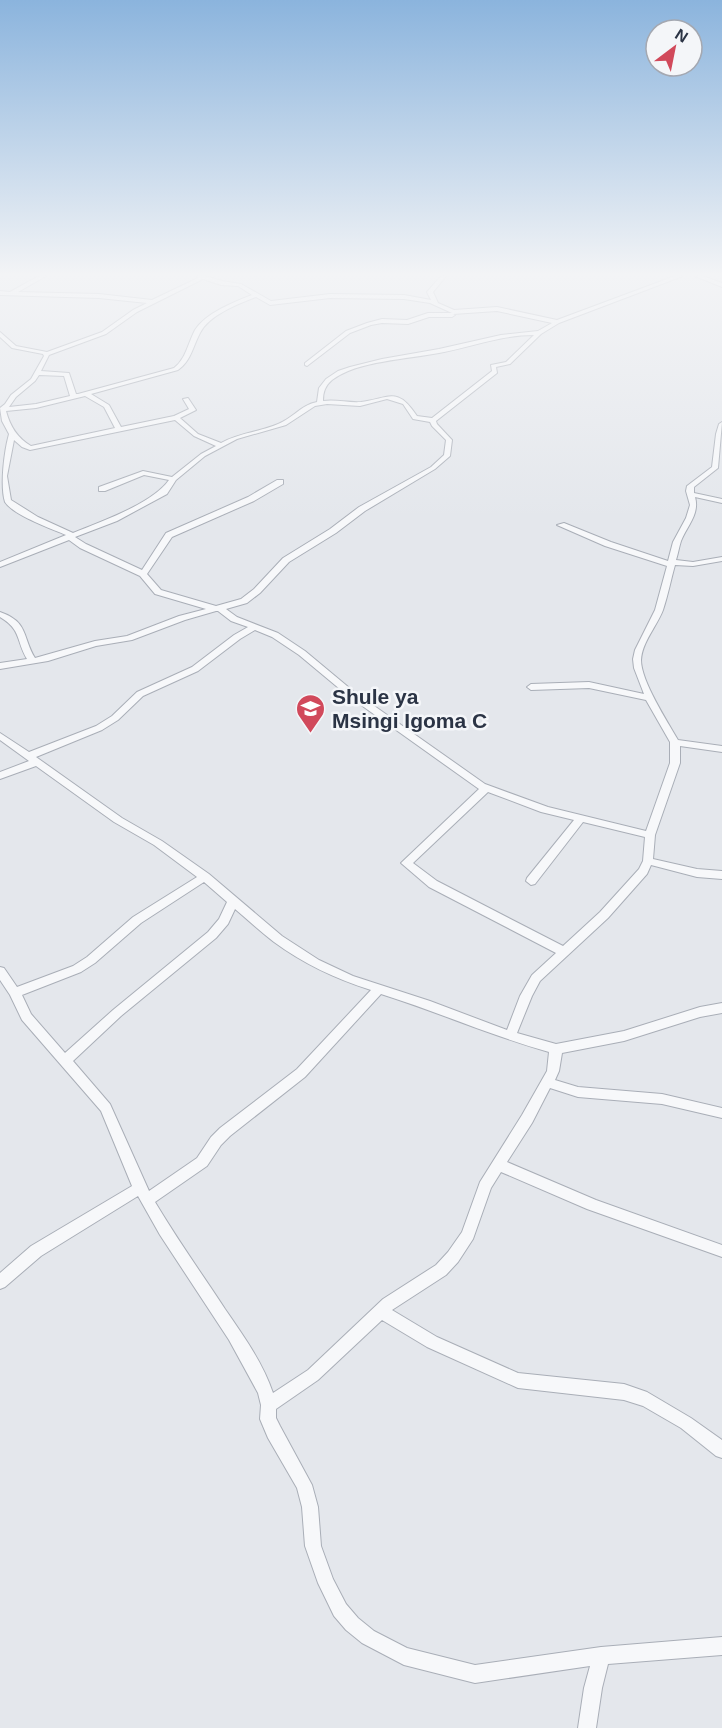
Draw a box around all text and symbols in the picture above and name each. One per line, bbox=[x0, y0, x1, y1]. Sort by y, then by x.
north arrow bbox=[644, 18, 704, 78]
text: N bbox=[672, 25, 691, 46]
place label: Shule ya Msingi Igoma C bbox=[332, 685, 487, 732]
school or university icon: Shule ya Msingi Igoma C bbox=[295, 692, 327, 734]

